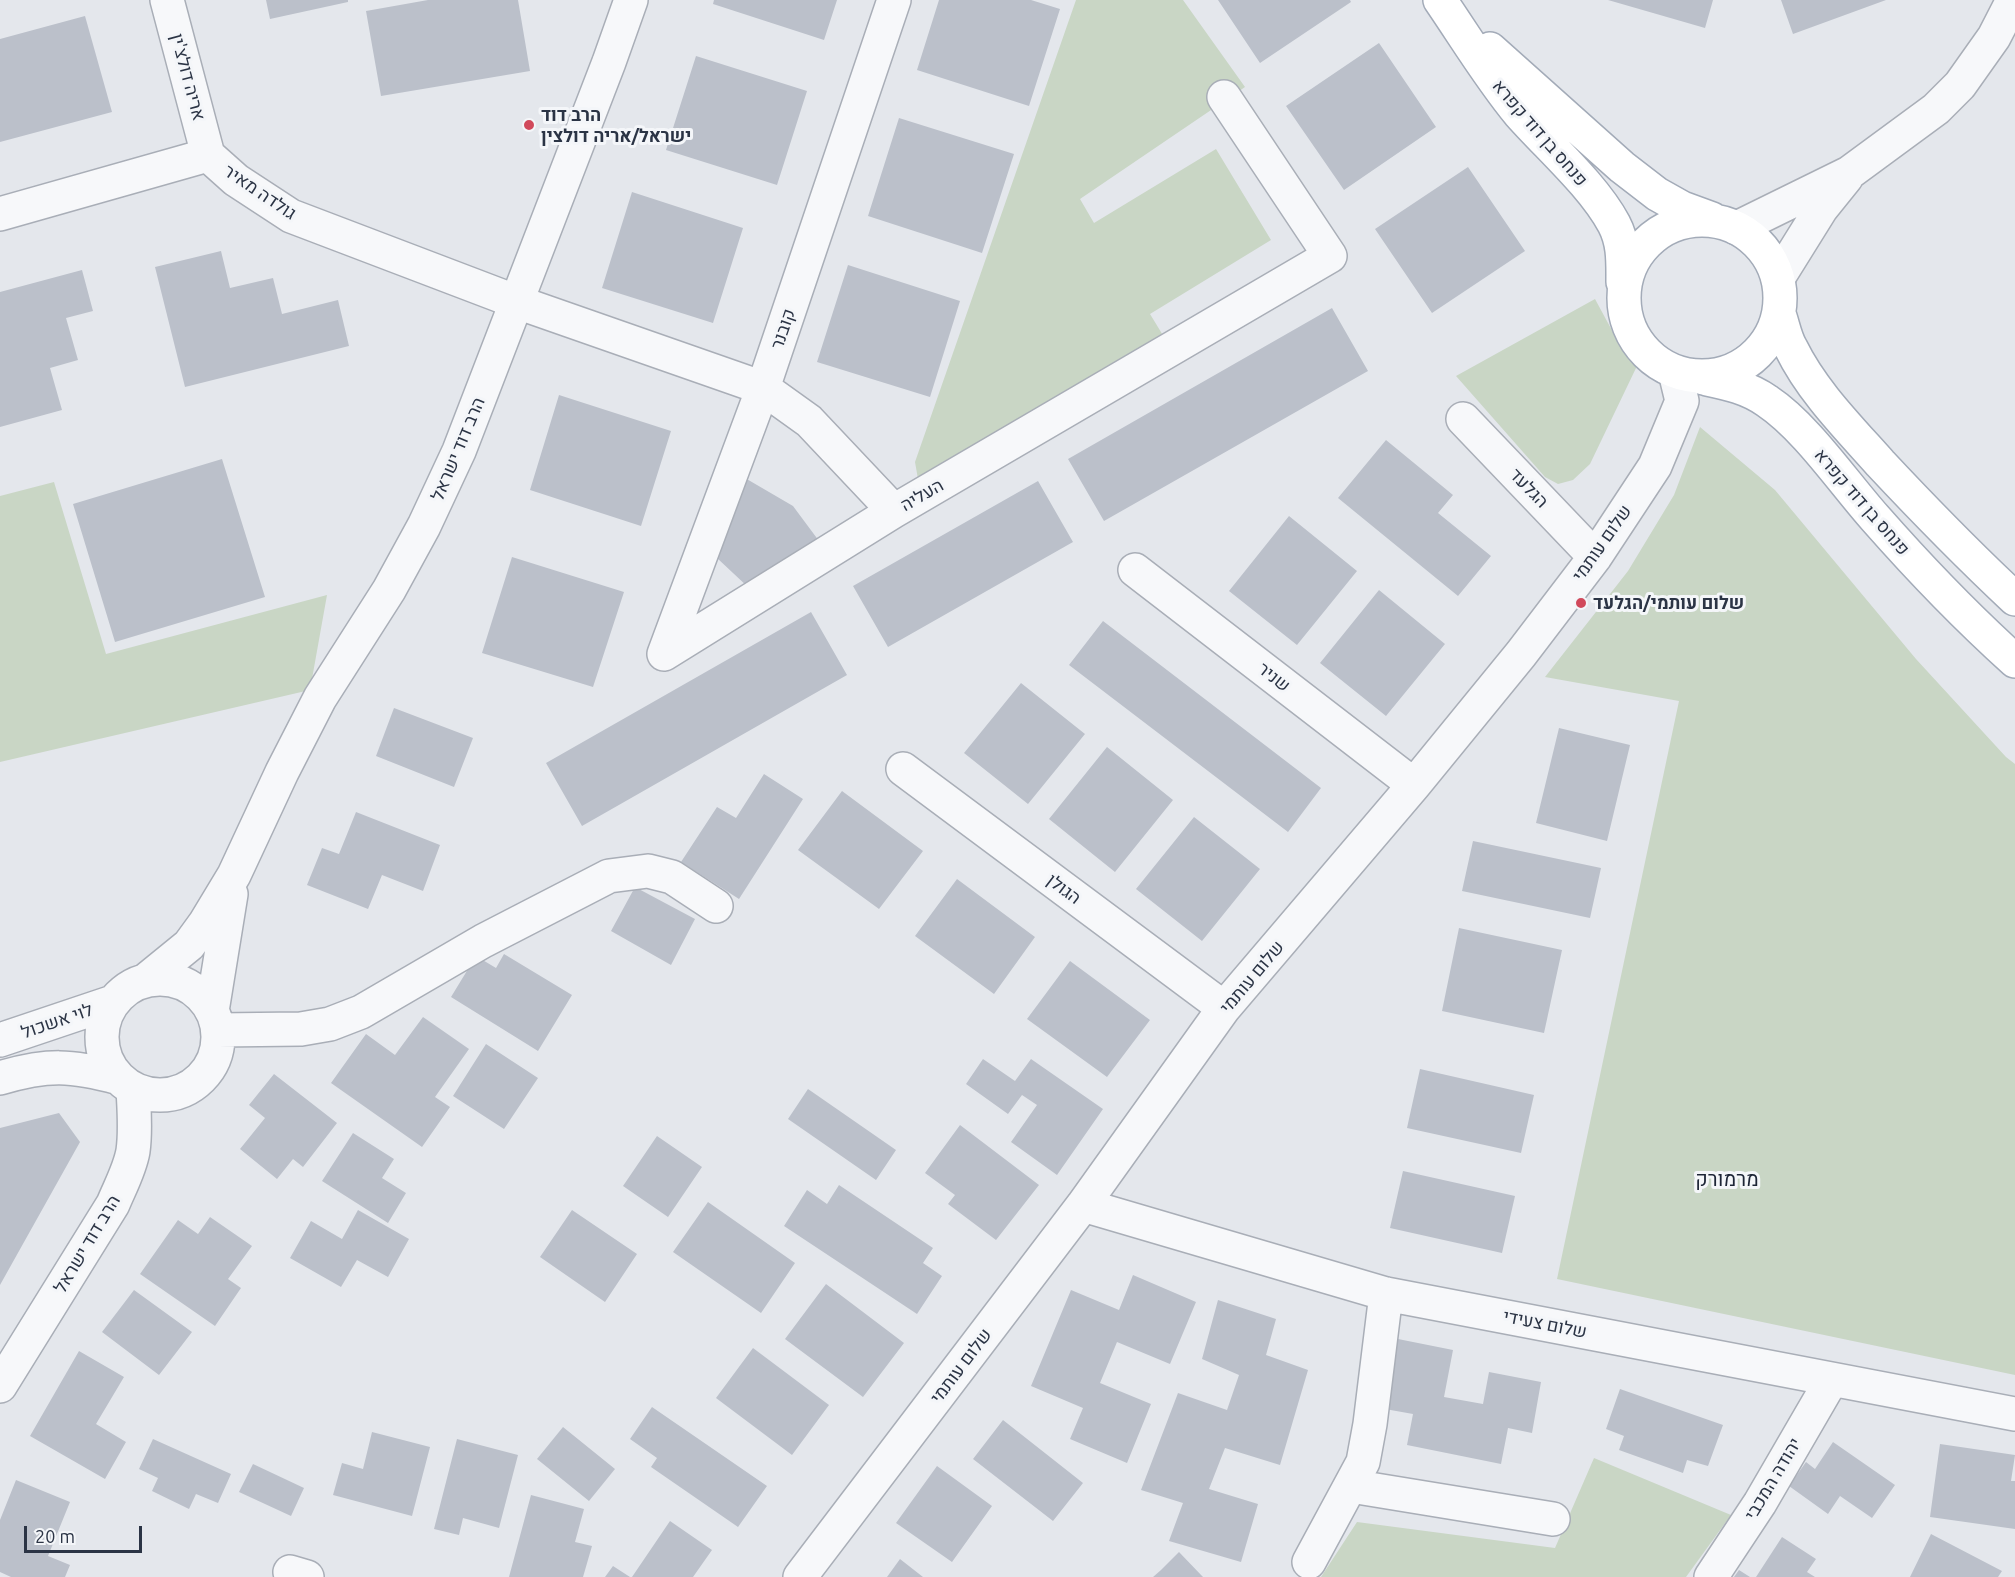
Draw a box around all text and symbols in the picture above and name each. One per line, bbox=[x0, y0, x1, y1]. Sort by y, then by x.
street label: אריה דולצ'ין bbox=[166, 31, 210, 123]
street label: פנחס בן דוד קפרא bbox=[1488, 75, 1592, 191]
place label: הרב דוד ישראל/אריה דולצין bbox=[541, 104, 691, 146]
marker: הרב דוד ישראל/אריה דולצין bbox=[522, 118, 536, 132]
street label: גולדה מאיר bbox=[220, 160, 300, 224]
street label: קובנר bbox=[766, 306, 800, 352]
street label: הרב דוד ישראל bbox=[426, 394, 490, 504]
street label: פנחס בן דוד קפרא bbox=[1810, 444, 1914, 560]
street label: הגלעד bbox=[1505, 464, 1553, 512]
street label: העליה bbox=[897, 474, 947, 516]
street label: שלום עותמי bbox=[1568, 501, 1636, 585]
place label: שלום עותמי/הגלעד bbox=[1593, 592, 1744, 614]
marker: שלום עותמי/הגלעד bbox=[1574, 596, 1588, 610]
street label: שניר bbox=[1254, 658, 1294, 696]
street label: הגולן bbox=[1043, 869, 1085, 909]
street label: שלום עותמי bbox=[1215, 936, 1289, 1018]
street label: לוי אשכול bbox=[18, 999, 96, 1043]
district label: מרמורק bbox=[1695, 1167, 1759, 1191]
street label: הרב דוד ישראל bbox=[49, 1191, 125, 1297]
street label: שלום צעידי bbox=[1501, 1305, 1589, 1343]
street label: שלום עותמי bbox=[926, 1324, 996, 1408]
street label: יהודה המכבי bbox=[1740, 1434, 1806, 1524]
scale bar bbox=[27, 1514, 146, 1552]
text: 20 m bbox=[35, 1526, 75, 1546]

